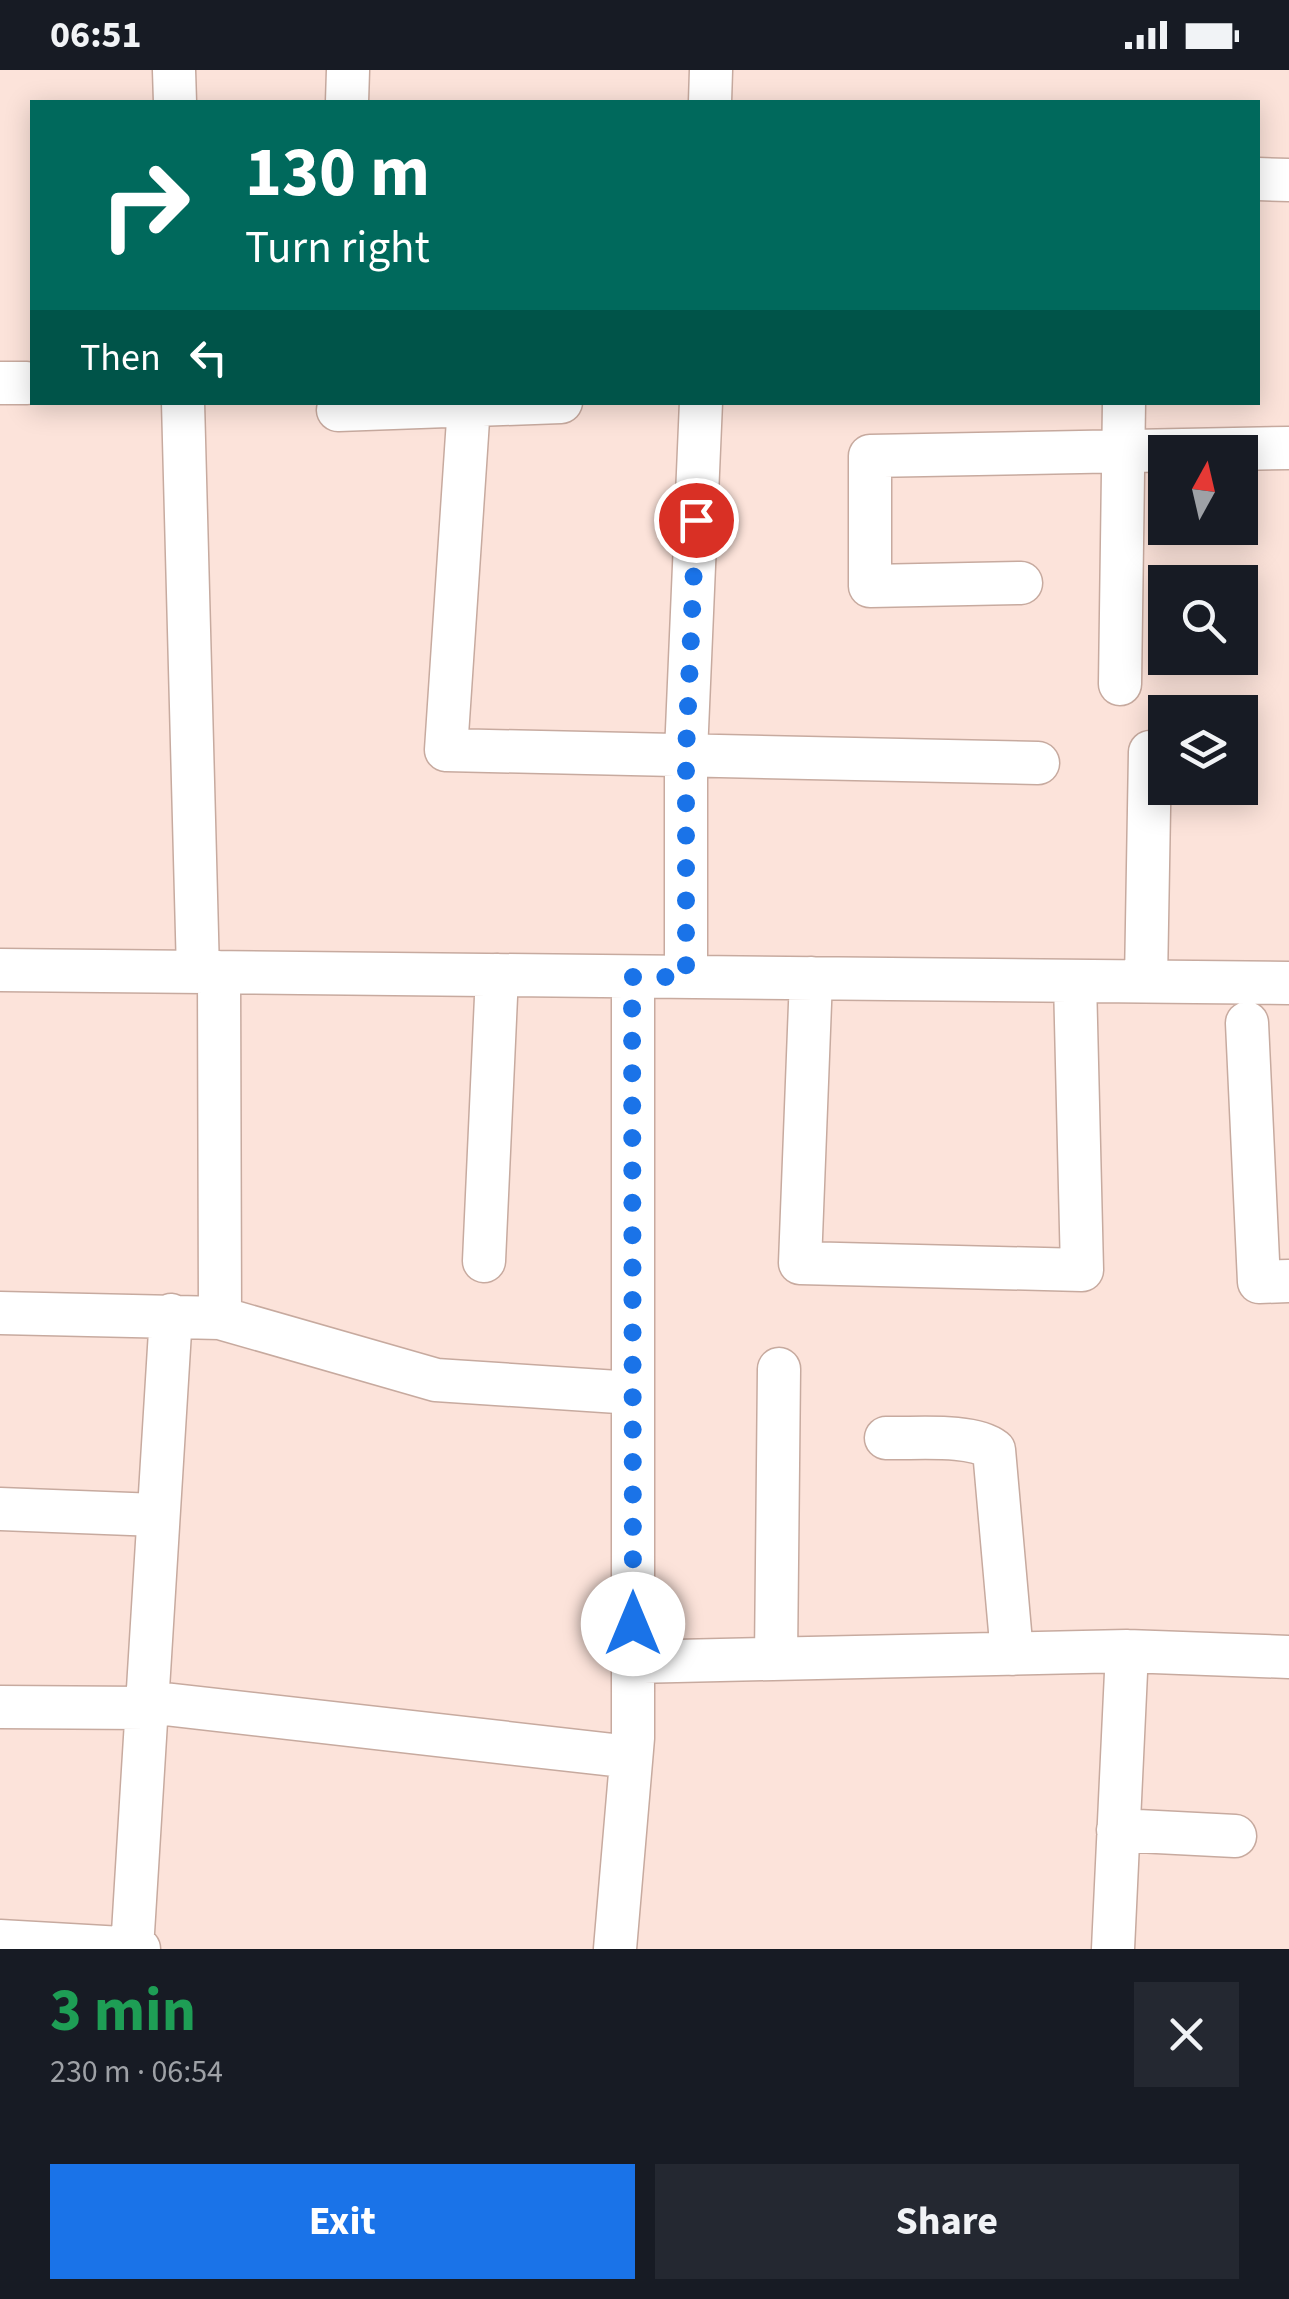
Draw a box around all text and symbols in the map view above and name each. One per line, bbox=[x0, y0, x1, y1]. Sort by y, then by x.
text: 06:51 bbox=[50, 8, 142, 62]
text: 130 m bbox=[245, 123, 430, 223]
icon: right bbox=[80, 140, 210, 270]
text: Turn right bbox=[245, 216, 430, 280]
icon: left bbox=[181, 330, 236, 385]
text: Then bbox=[80, 331, 161, 385]
north arrow bbox=[1148, 435, 1258, 545]
map controls bbox=[1148, 435, 1258, 805]
pin bbox=[654, 478, 739, 563]
icon: arrive bbox=[669, 493, 724, 548]
button: search bbox=[1148, 565, 1258, 675]
button: layers bbox=[1148, 695, 1258, 805]
position arrow bbox=[581, 1572, 685, 1676]
text: 3 min bbox=[50, 1969, 196, 2054]
button: close bbox=[1134, 1982, 1239, 2087]
text: 230 m · 06:54 bbox=[50, 2049, 223, 2095]
button: Exit bbox=[50, 2164, 635, 2279]
button: Share bbox=[655, 2164, 1239, 2279]

